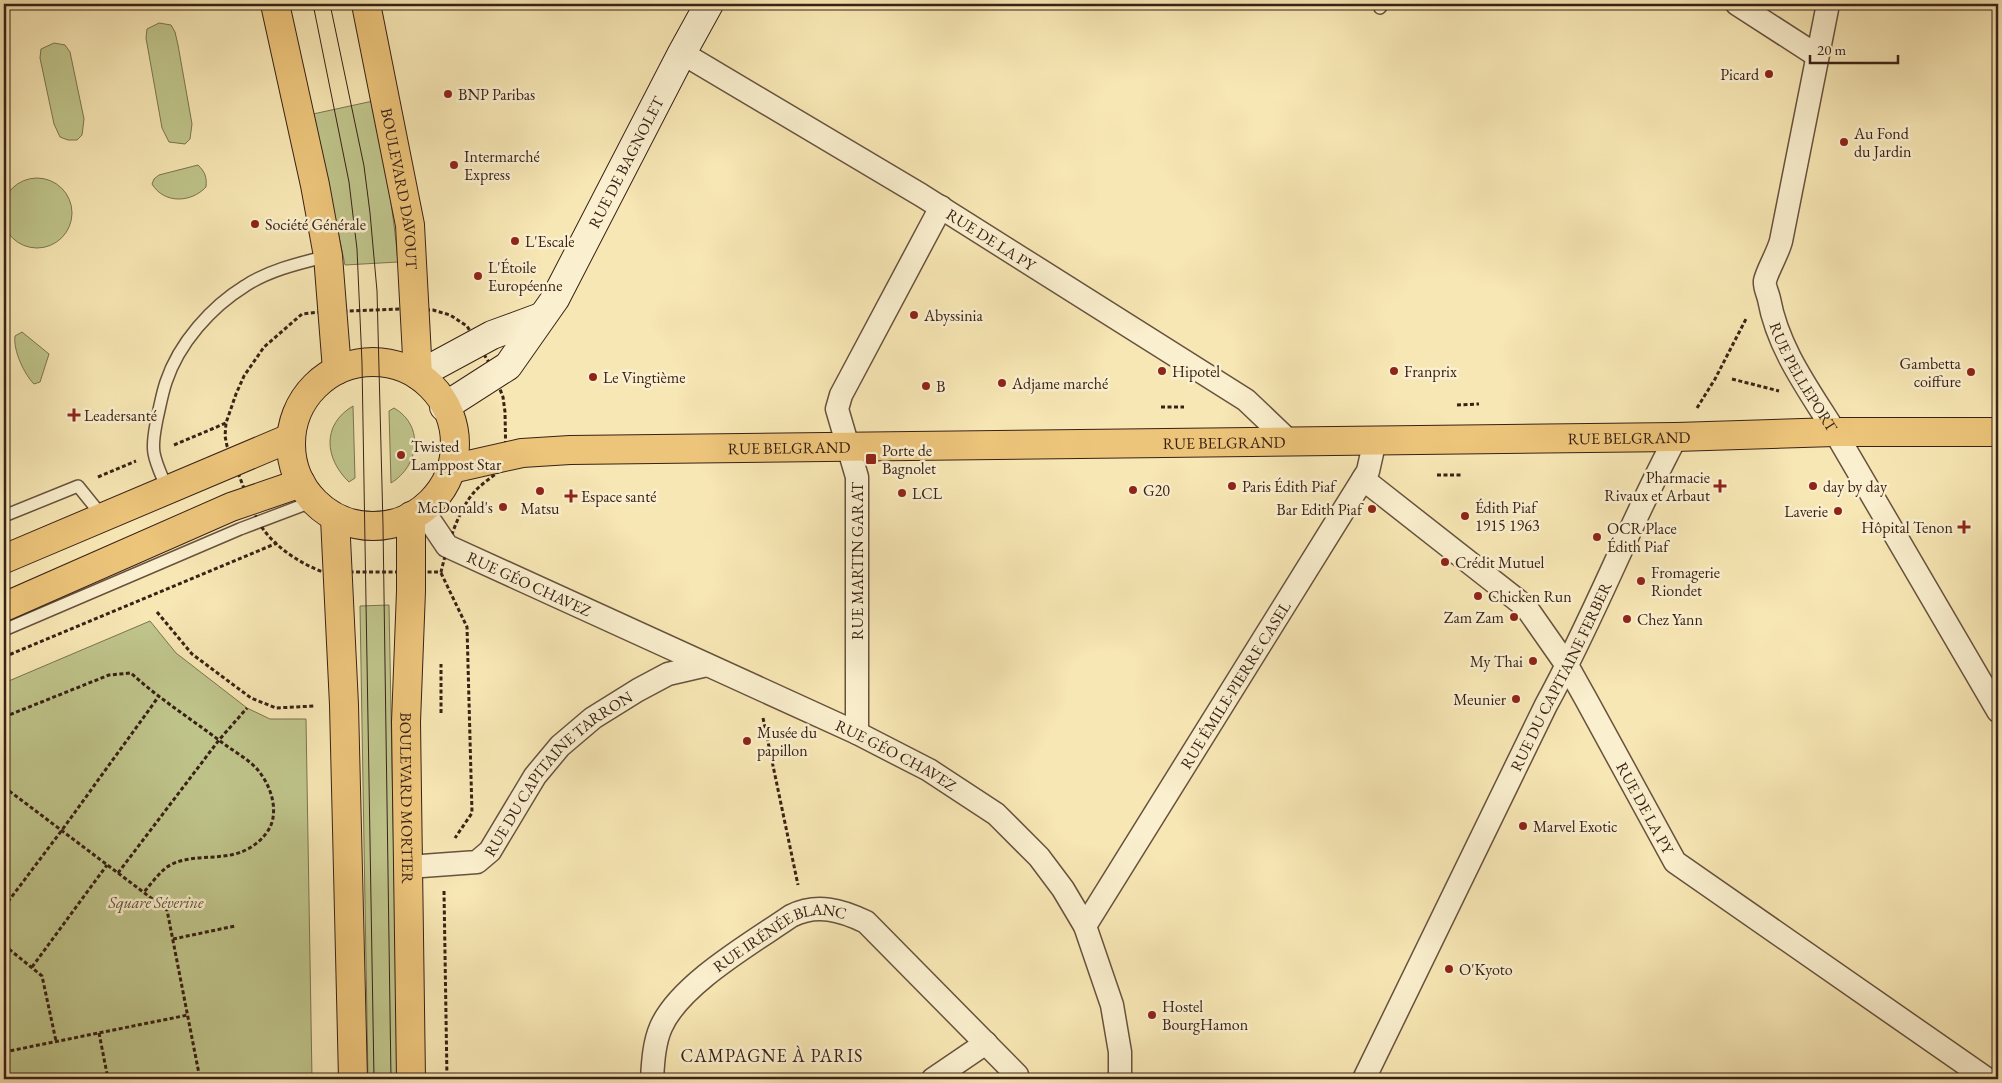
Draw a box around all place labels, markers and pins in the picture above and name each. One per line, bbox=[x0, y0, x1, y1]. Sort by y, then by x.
place label: Picard bbox=[1720, 64, 1760, 85]
marker: Picard bbox=[1763, 68, 1775, 80]
place label: BNP Paribas bbox=[458, 84, 535, 105]
marker: BNP Paribas bbox=[442, 88, 454, 100]
place label: Au Fond du Jardin bbox=[1853, 123, 1912, 162]
marker: Au Fond du Jardin bbox=[1838, 136, 1850, 148]
place label: Intermarché Express bbox=[464, 146, 540, 185]
marker: Intermarché Express bbox=[448, 159, 460, 171]
place label: Société Générale bbox=[265, 214, 366, 235]
marker: Société Générale bbox=[249, 218, 261, 230]
place label: L'Escale bbox=[525, 231, 574, 252]
marker: L'Escale bbox=[509, 235, 521, 247]
place label: L'Étoile Européenne bbox=[488, 257, 562, 296]
marker: L'Étoile Européenne bbox=[472, 270, 484, 282]
place label: Abyssinia bbox=[923, 305, 984, 326]
marker: Abyssinia bbox=[908, 309, 920, 321]
place label: Gambetta coiffure bbox=[1900, 353, 1962, 392]
place label: Hipotel bbox=[1172, 361, 1220, 382]
place label: Franprix bbox=[1404, 361, 1457, 382]
marker: Hipotel bbox=[1156, 365, 1168, 377]
marker: Franprix bbox=[1388, 365, 1400, 377]
marker: Gambetta coiffure bbox=[1965, 366, 1977, 378]
place label: Le Vingtième bbox=[603, 367, 685, 388]
marker: Le Vingtième bbox=[587, 371, 599, 383]
place label: Adjame marché bbox=[1011, 373, 1108, 394]
place label: B bbox=[936, 376, 945, 397]
marker: Adjame marché bbox=[996, 377, 1008, 389]
marker: B bbox=[920, 380, 932, 392]
place label: Leadersanté bbox=[84, 405, 157, 426]
marker: Leadersanté bbox=[68, 409, 80, 421]
place label: Twisted Lamppost Star bbox=[411, 436, 502, 475]
place label: Porte de Bagnolet bbox=[882, 440, 936, 479]
marker: Twisted Lamppost Star bbox=[395, 449, 407, 461]
marker: Porte de Bagnolet bbox=[864, 452, 878, 466]
place label: Pharmacie Rivaux et Arbaut bbox=[1604, 467, 1710, 506]
place label: Paris Édith Piaf bbox=[1242, 476, 1337, 497]
place label: day by day bbox=[1823, 476, 1888, 497]
place label: G20 bbox=[1143, 480, 1170, 501]
marker: Paris Édith Piaf bbox=[1226, 480, 1238, 492]
marker: Pharmacie Rivaux et Arbaut bbox=[1714, 480, 1726, 492]
marker: day by day bbox=[1807, 480, 1819, 492]
place label: LCL bbox=[912, 483, 943, 504]
marker: G20 bbox=[1127, 484, 1139, 496]
marker: Matsu bbox=[534, 485, 546, 497]
place label: Espace santé bbox=[581, 486, 656, 507]
marker: LCL bbox=[896, 487, 908, 499]
marker: Espace santé bbox=[565, 490, 577, 502]
place label: McDonald's bbox=[417, 497, 493, 518]
place label: Édith Piaf 1915 1963 bbox=[1475, 497, 1540, 536]
place label: Matsu bbox=[520, 498, 560, 519]
place label: Bar Edith Piaf bbox=[1276, 499, 1364, 520]
marker: McDonald's bbox=[497, 501, 509, 513]
place label: Laverie bbox=[1784, 501, 1828, 522]
marker: Bar Edith Piaf bbox=[1366, 503, 1378, 515]
marker: Laverie bbox=[1832, 505, 1844, 517]
marker: Édith Piaf 1915 1963 bbox=[1459, 510, 1471, 522]
place label: Hôpital Tenon bbox=[1861, 517, 1954, 538]
place label: OCR Place Édith Piaf bbox=[1607, 518, 1677, 557]
marker: Hôpital Tenon bbox=[1957, 520, 1971, 534]
marker: OCR Place Édith Piaf bbox=[1591, 531, 1603, 543]
place label: Crédit Mutuel bbox=[1455, 552, 1545, 573]
marker: Crédit Mutuel bbox=[1439, 556, 1451, 568]
place label: Fromagerie Riondet bbox=[1651, 562, 1720, 601]
marker: Fromagerie Riondet bbox=[1635, 575, 1647, 587]
place label: Chicken Run bbox=[1488, 586, 1572, 607]
marker: Chicken Run bbox=[1472, 590, 1484, 602]
place label: Zam Zam bbox=[1444, 607, 1505, 628]
place label: Chez Yann bbox=[1637, 609, 1704, 630]
marker: Zam Zam bbox=[1508, 611, 1520, 623]
marker: Chez Yann bbox=[1621, 613, 1633, 625]
place label: My Thai bbox=[1470, 651, 1523, 672]
marker: My Thai bbox=[1527, 655, 1539, 667]
place label: Meunier bbox=[1453, 689, 1507, 710]
marker: Meunier bbox=[1510, 693, 1522, 705]
place label: Musée du papillon bbox=[757, 722, 818, 761]
marker: Musée du papillon bbox=[741, 735, 753, 747]
place label: Marvel Exotic bbox=[1533, 816, 1618, 837]
marker: Marvel Exotic bbox=[1517, 820, 1529, 832]
place label: O'Kyoto bbox=[1459, 959, 1513, 980]
marker: O'Kyoto bbox=[1443, 963, 1455, 975]
place label: Hostel BourgHamon bbox=[1162, 996, 1249, 1035]
marker: Hostel BourgHamon bbox=[1146, 1009, 1158, 1021]

